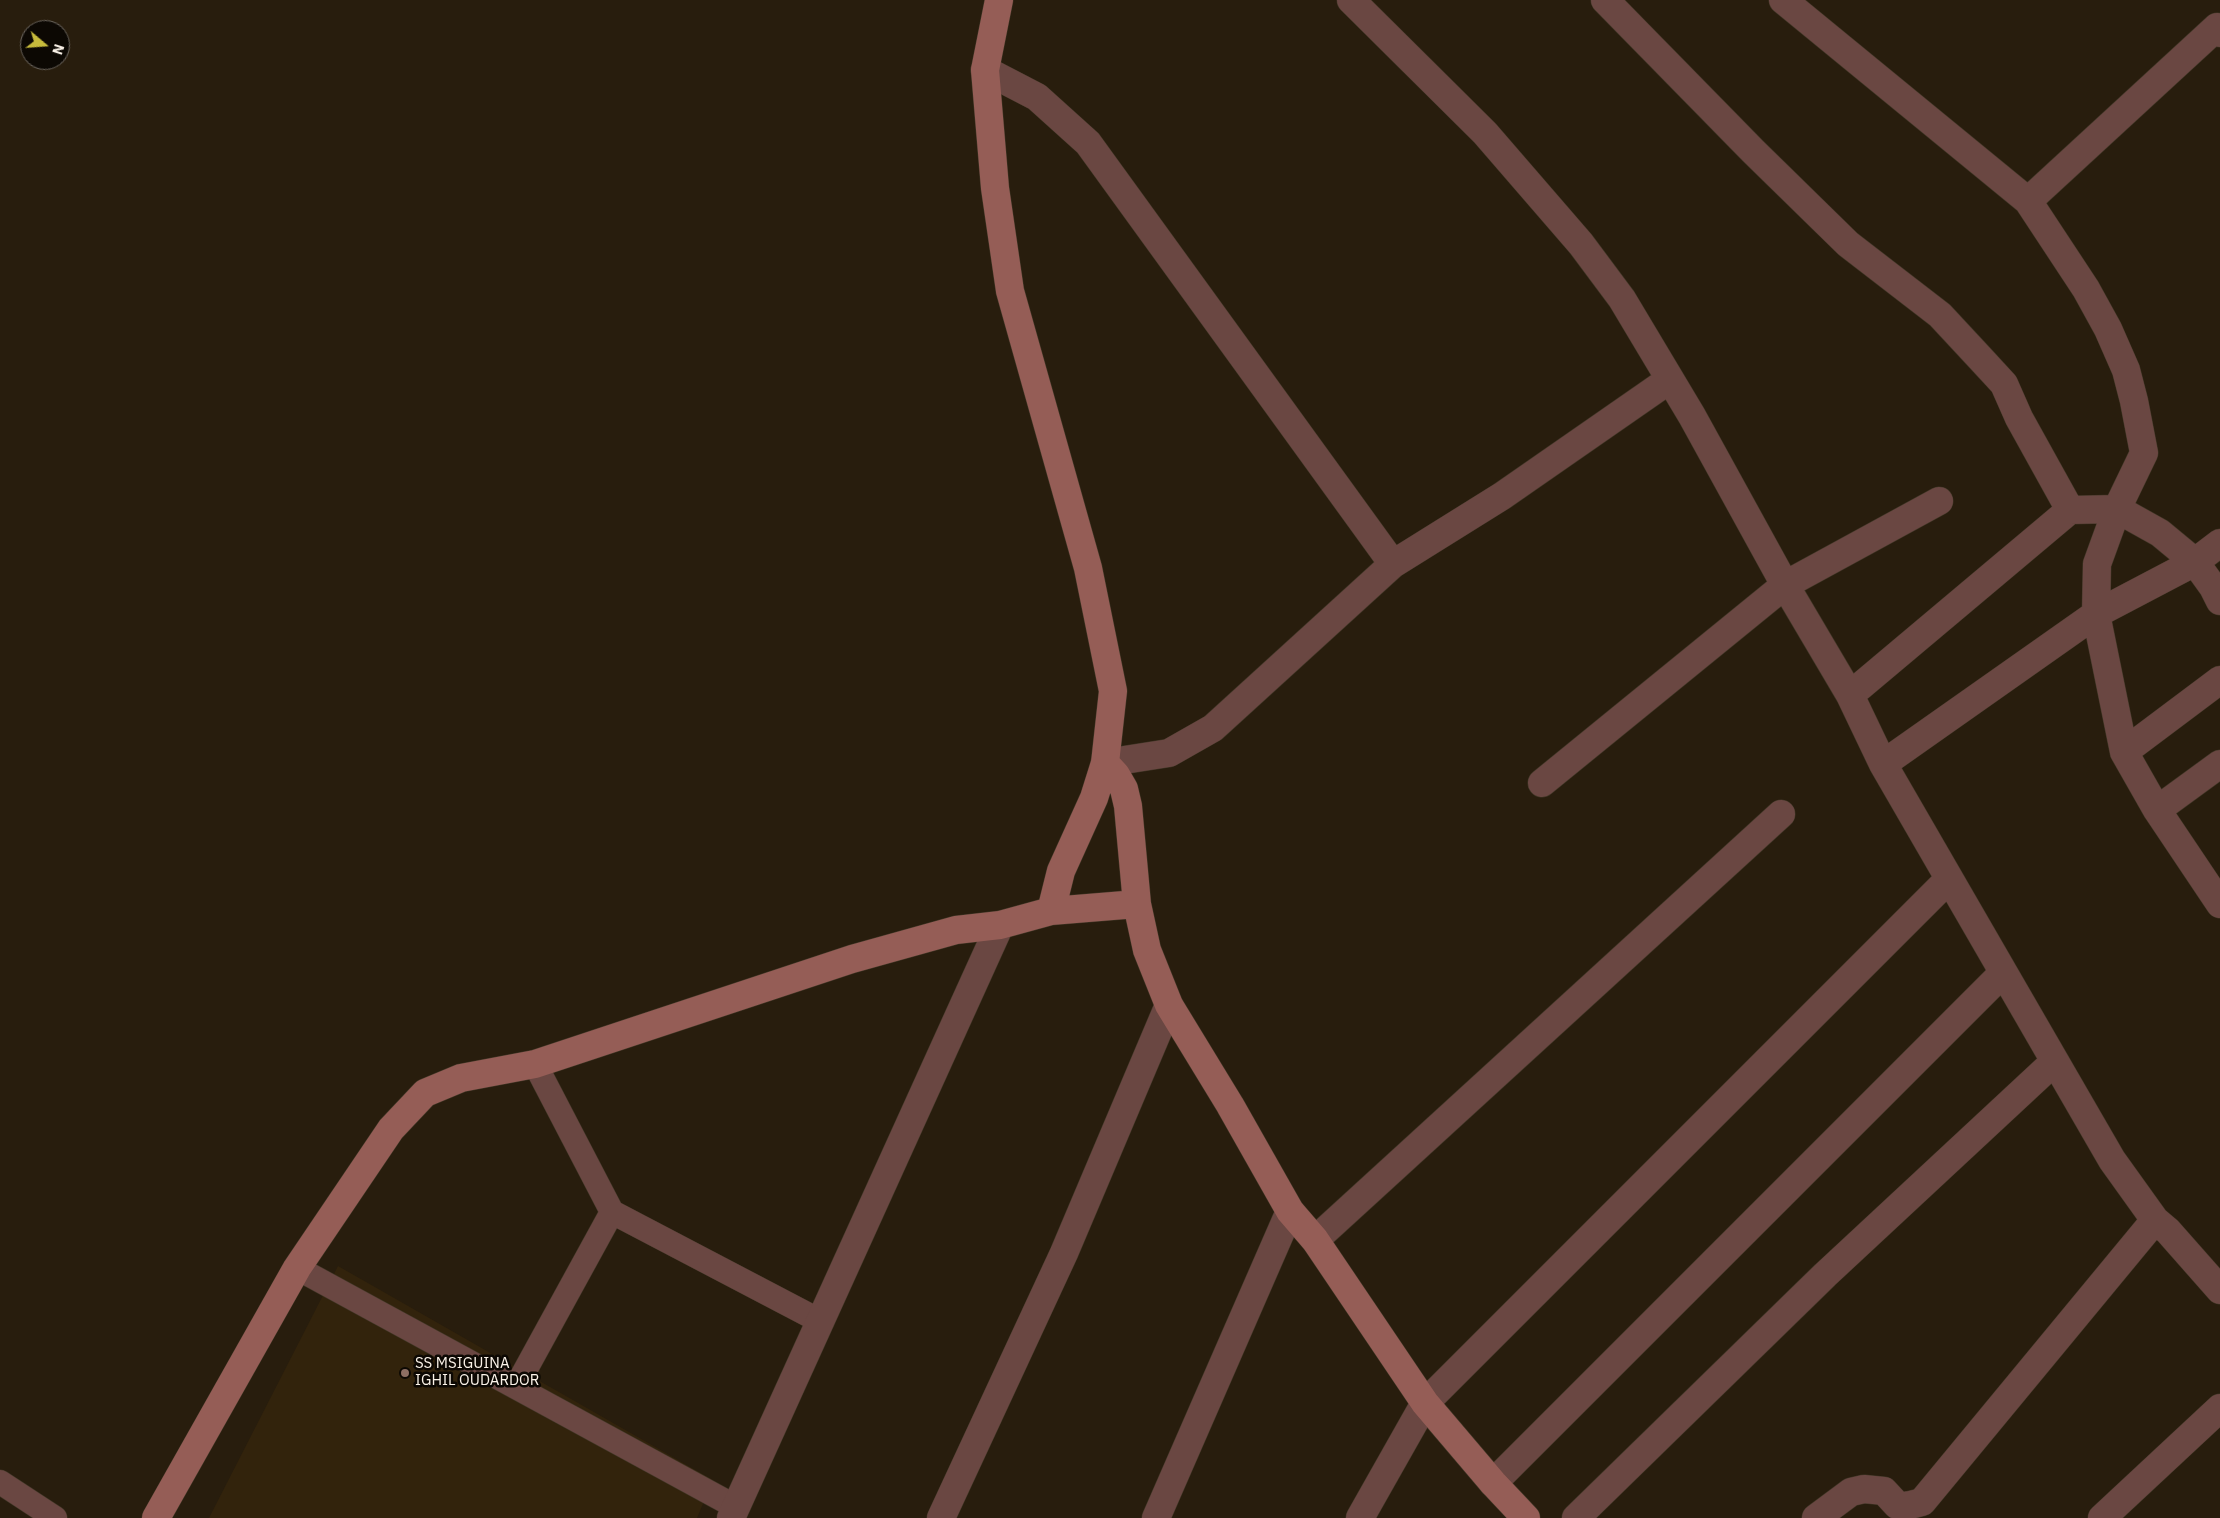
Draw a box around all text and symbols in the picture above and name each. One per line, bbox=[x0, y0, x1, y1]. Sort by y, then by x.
north arrow bbox=[20, 20, 70, 70]
text: N bbox=[48, 42, 68, 57]
place label: SS MSIGUINA IGHIL OUDARDOR bbox=[415, 1355, 539, 1390]
marker: SS MSIGUINA IGHIL OUDARDOR bbox=[399, 1367, 411, 1379]

